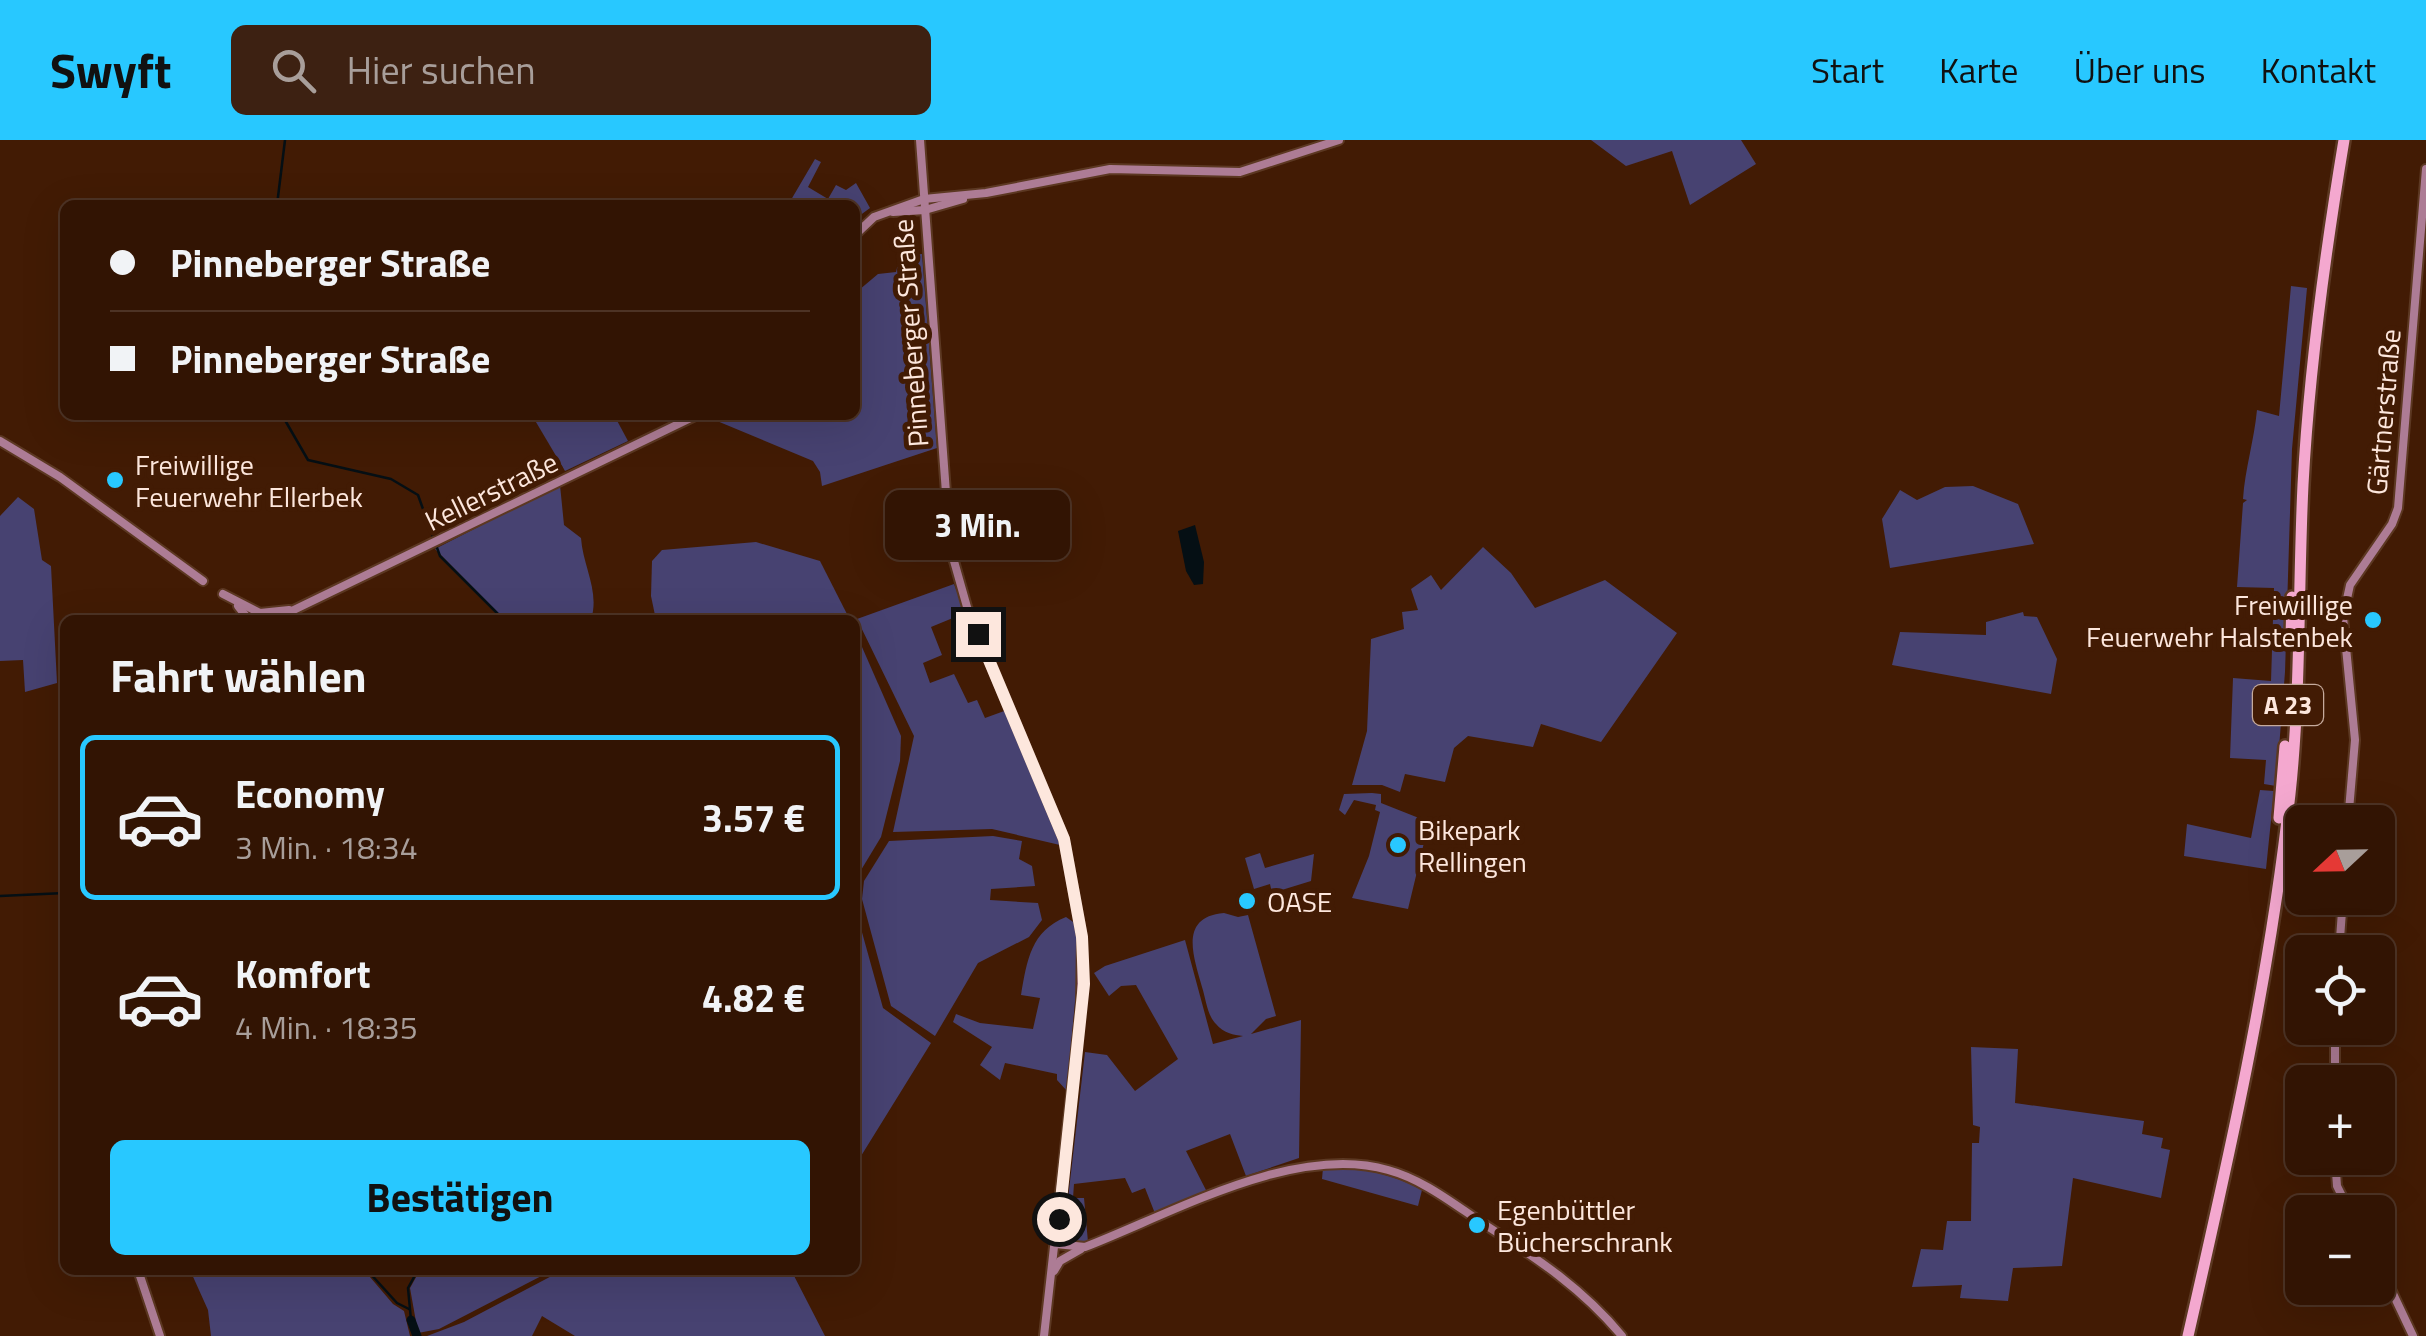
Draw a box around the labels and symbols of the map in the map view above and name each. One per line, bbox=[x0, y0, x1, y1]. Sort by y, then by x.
street label: Pinneberger Straße bbox=[881, 218, 939, 448]
street label: Gärtnerstraße bbox=[2354, 327, 2412, 497]
street label: Kellerstraße bbox=[417, 440, 565, 542]
place label: Freiwillige Feuerwehr Ellerbek bbox=[135, 443, 363, 518]
marker: Freiwillige Feuerwehr Ellerbek bbox=[104, 469, 126, 491]
callout: 3 Min. bbox=[886, 489, 1070, 559]
place label: Freiwillige Feuerwehr Halstenbek bbox=[2086, 583, 2353, 658]
marker: Freiwillige Feuerwehr Halstenbek bbox=[2362, 609, 2384, 631]
route end bbox=[956, 612, 1001, 657]
road number: A 23 bbox=[2253, 685, 2323, 725]
north arrow bbox=[2285, 805, 2395, 915]
place label: Bikepark Rellingen bbox=[1418, 808, 1527, 883]
marker: Bikepark Rellingen bbox=[1387, 834, 1409, 856]
place label: OASE bbox=[1267, 880, 1332, 923]
marker: OASE bbox=[1236, 890, 1258, 912]
place label: Egenbüttler Bücherschrank bbox=[1497, 1188, 1673, 1263]
route start bbox=[1037, 1197, 1082, 1242]
marker: Egenbüttler Bücherschrank bbox=[1466, 1214, 1488, 1236]

